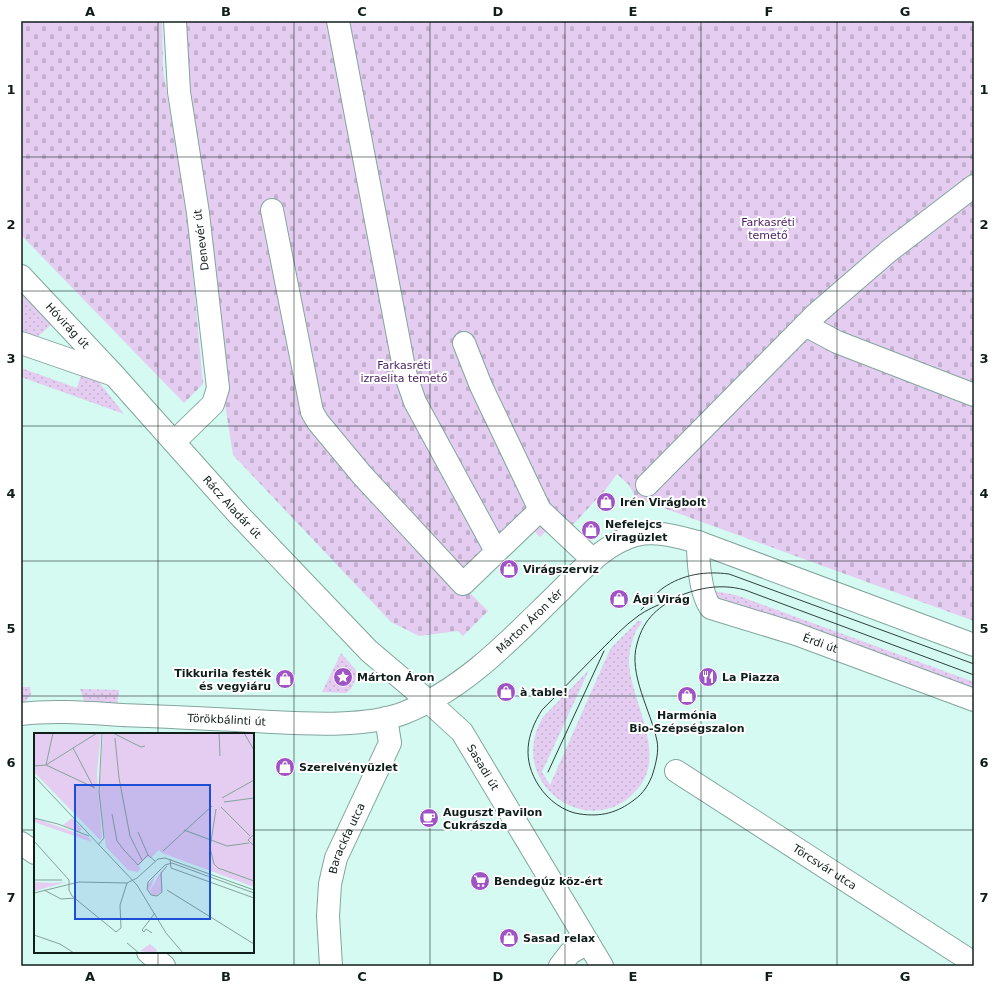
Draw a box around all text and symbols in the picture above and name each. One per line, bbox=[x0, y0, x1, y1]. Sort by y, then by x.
text: A bbox=[85, 4, 95, 19]
text: B bbox=[221, 4, 231, 19]
text: C bbox=[357, 4, 367, 19]
text: D bbox=[493, 4, 504, 19]
text: E bbox=[629, 4, 637, 19]
text: F bbox=[765, 4, 773, 19]
text: G bbox=[900, 4, 910, 19]
text: 1 bbox=[6, 82, 16, 97]
text: 1 bbox=[979, 82, 989, 97]
street label: Denevér út bbox=[191, 208, 212, 271]
park label: Farkasréti temető bbox=[741, 216, 795, 242]
text: 2 bbox=[6, 217, 16, 232]
text: 2 bbox=[979, 217, 989, 232]
street label: Hóvirág út bbox=[43, 300, 92, 352]
text: 3 bbox=[6, 351, 16, 366]
text: 3 bbox=[979, 351, 989, 366]
park label: Farkasréti izraelita temető bbox=[360, 359, 448, 385]
street label: Rácz Aladár út bbox=[200, 473, 264, 542]
text: 4 bbox=[6, 486, 16, 501]
text: 4 bbox=[979, 486, 989, 501]
shop icon: Irén Virágbolt bbox=[595, 491, 617, 513]
place label: Irén Virágbolt bbox=[620, 496, 706, 509]
place label: Nefelejcs viragüzlet bbox=[605, 518, 667, 544]
shop icon: Nefelejcs viragüzlet bbox=[580, 519, 602, 541]
shop icon: Virágszerviz bbox=[498, 558, 520, 580]
place label: Virágszerviz bbox=[523, 563, 599, 576]
street label: Márton Áron tér bbox=[494, 586, 566, 656]
shop icon: Ági Virág bbox=[608, 588, 630, 610]
place label: Ági Virág bbox=[633, 593, 690, 606]
text: 5 bbox=[6, 621, 16, 636]
text: 5 bbox=[979, 621, 989, 636]
street label: Érdi út bbox=[801, 631, 840, 656]
place icon: Márton Áron bbox=[332, 666, 354, 688]
restaurant icon: La Piazza bbox=[697, 666, 719, 688]
place label: Tikkurila festék és vegyiáru bbox=[174, 667, 272, 693]
shop icon: Tikkurila festék és vegyiáru bbox=[274, 668, 296, 690]
place label: Márton Áron bbox=[357, 671, 435, 684]
place label: La Piazza bbox=[722, 671, 780, 684]
shop icon: à table! bbox=[495, 681, 517, 703]
shop icon: Harmónia Bio-Szépségszalon bbox=[676, 685, 698, 707]
place label: à table! bbox=[520, 686, 568, 699]
place label: Harmónia Bio-Szépségszalon bbox=[629, 709, 745, 735]
street label: Törökbálinti út bbox=[186, 712, 267, 729]
inset map bbox=[34, 733, 254, 953]
street label: Sasadi út bbox=[464, 742, 502, 793]
text: 6 bbox=[6, 755, 16, 770]
text: 6 bbox=[979, 755, 989, 770]
shop icon: Szerelvényüzlet bbox=[274, 756, 296, 778]
place label: Szerelvényüzlet bbox=[299, 761, 398, 774]
street label: Barackfa utca bbox=[327, 801, 368, 875]
place label: Auguszt Pavilon Cukrászda bbox=[443, 806, 542, 832]
cafe icon: Auguszt Pavilon Cukrászda bbox=[418, 807, 440, 829]
street label: Törcsvár utca bbox=[789, 841, 859, 893]
supermarket icon: Bendegúz köz-ért bbox=[469, 870, 491, 892]
place label: Bendegúz köz-ért bbox=[494, 875, 603, 888]
text: 7 bbox=[6, 890, 16, 905]
text: 7 bbox=[979, 890, 989, 905]
shop icon: Sasad relax bbox=[498, 927, 520, 949]
place label: Sasad relax bbox=[523, 932, 595, 945]
text: A bbox=[85, 969, 95, 984]
text: B bbox=[221, 969, 231, 984]
text: C bbox=[357, 969, 367, 984]
text: D bbox=[493, 969, 504, 984]
text: E bbox=[629, 969, 637, 984]
text: F bbox=[765, 969, 773, 984]
text: G bbox=[900, 969, 910, 984]

